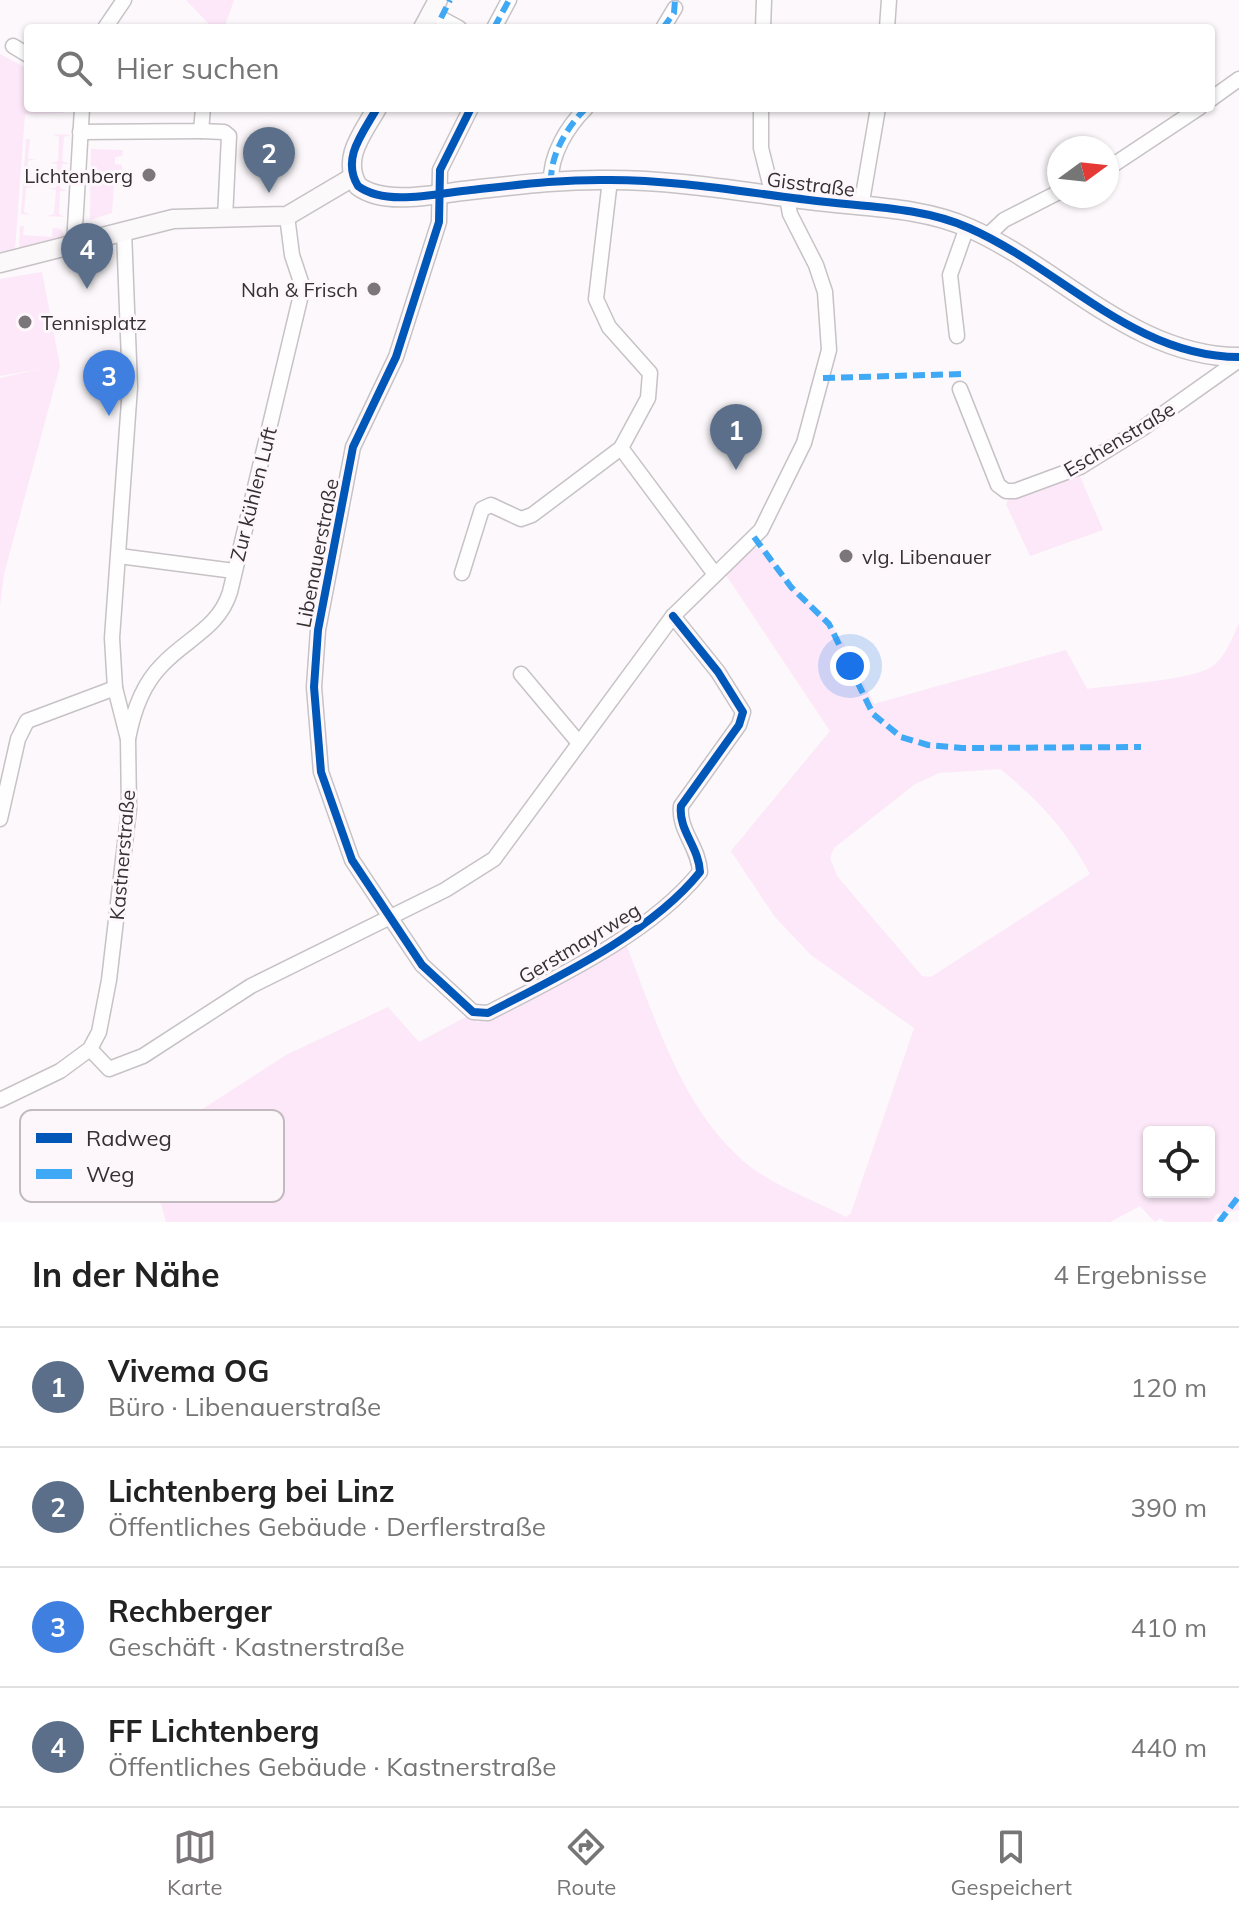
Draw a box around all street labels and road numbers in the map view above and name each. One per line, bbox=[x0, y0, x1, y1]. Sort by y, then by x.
street label: Gisstraße bbox=[765, 166, 857, 202]
street label: Eschenstraße bbox=[1059, 396, 1179, 482]
street label: Zur kühlen Luft bbox=[224, 424, 282, 564]
street label: Libenauerstraße bbox=[290, 476, 344, 630]
street label: Kastnerstraße bbox=[104, 789, 140, 921]
street label: Gerstmayrweg bbox=[514, 897, 644, 989]

